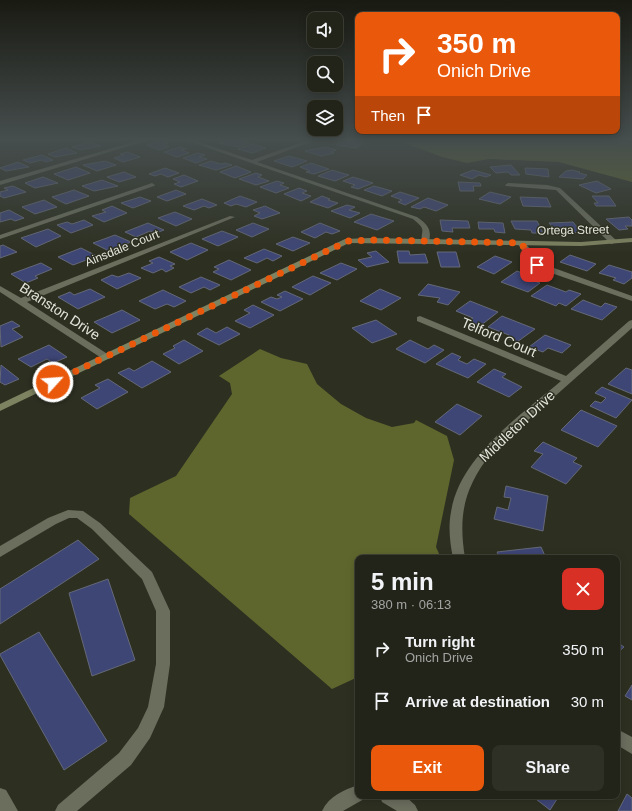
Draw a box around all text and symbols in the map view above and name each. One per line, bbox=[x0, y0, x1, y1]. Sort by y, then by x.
map controls bbox=[307, 12, 343, 136]
button: sound bbox=[307, 12, 343, 48]
icon: right bbox=[371, 28, 423, 80]
text: 350 m bbox=[437, 28, 516, 59]
button: search bbox=[307, 56, 343, 92]
text: Onich Drive bbox=[437, 61, 531, 81]
button: layers bbox=[307, 100, 343, 136]
icon: arrive bbox=[413, 104, 435, 126]
text: Then bbox=[371, 107, 405, 124]
street label: Ortega Street bbox=[537, 222, 610, 238]
street label: Ainsdale Court bbox=[83, 227, 162, 269]
pin bbox=[520, 248, 554, 282]
icon: arrive bbox=[526, 254, 548, 276]
street label: Branston Drive bbox=[17, 279, 103, 343]
street label: Telford Court bbox=[459, 314, 539, 360]
position arrow bbox=[32, 361, 74, 403]
street label: Middleton Drive bbox=[476, 387, 558, 465]
text: 5 min bbox=[371, 568, 434, 595]
button: close bbox=[562, 568, 604, 610]
text: 380 m · 06:13 bbox=[371, 597, 451, 612]
text: Turn right bbox=[405, 633, 475, 650]
icon: right bbox=[371, 638, 393, 660]
text: 350 m bbox=[562, 641, 604, 658]
text: Onich Drive bbox=[405, 650, 473, 665]
icon: arrive bbox=[371, 690, 393, 712]
text: Arrive at destination bbox=[405, 693, 550, 710]
text: 30 m bbox=[571, 693, 604, 710]
button: Exit bbox=[371, 745, 484, 791]
button: Share bbox=[492, 745, 604, 791]

